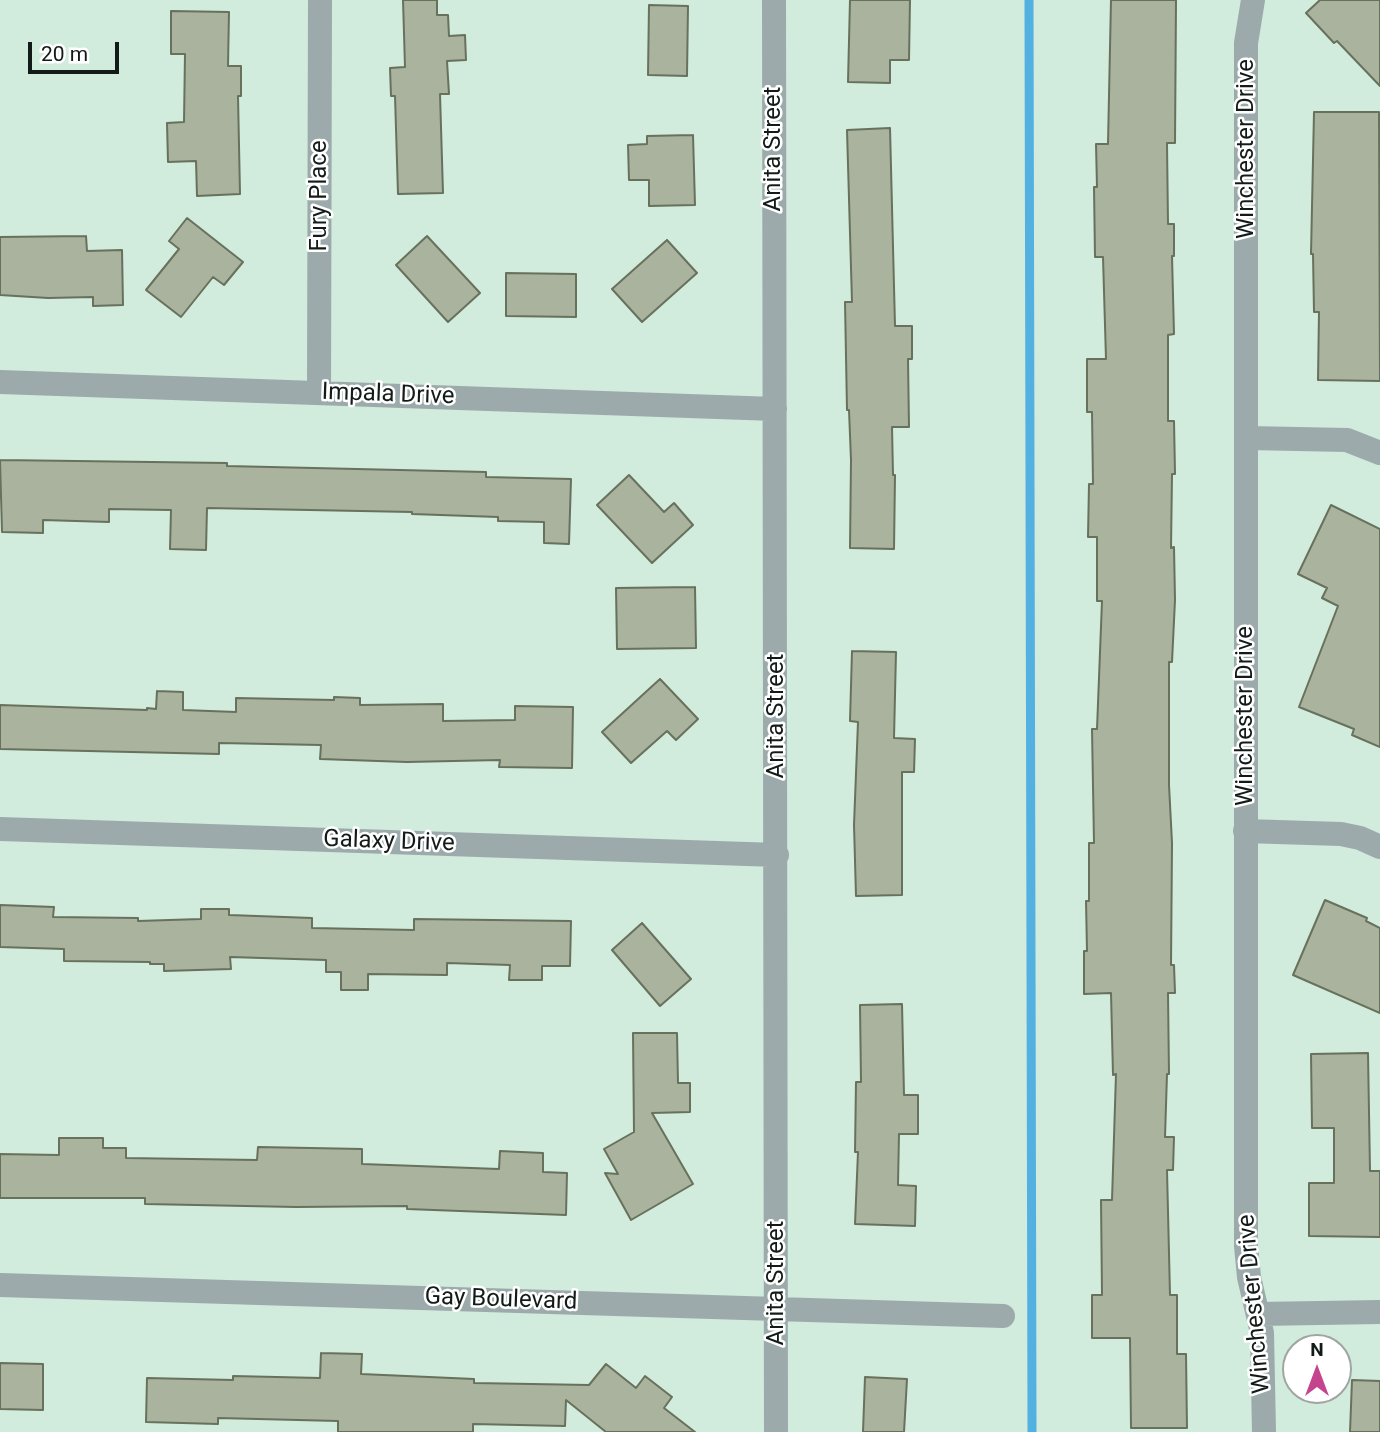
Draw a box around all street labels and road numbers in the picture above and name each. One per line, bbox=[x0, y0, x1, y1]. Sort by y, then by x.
street label: Winchester Drive bbox=[1233, 59, 1261, 239]
street label: Anita Street bbox=[760, 87, 788, 211]
street label: Fury Place bbox=[306, 140, 334, 252]
street label: Impala Drive bbox=[321, 378, 455, 412]
street label: Winchester Drive bbox=[1232, 626, 1260, 806]
street label: Anita Street bbox=[763, 654, 791, 778]
street label: Galaxy Drive bbox=[323, 825, 455, 859]
street label: Winchester Drive bbox=[1233, 1213, 1277, 1395]
street label: Anita Street bbox=[763, 1221, 791, 1345]
street label: Gay Boulevard bbox=[424, 1283, 578, 1317]

